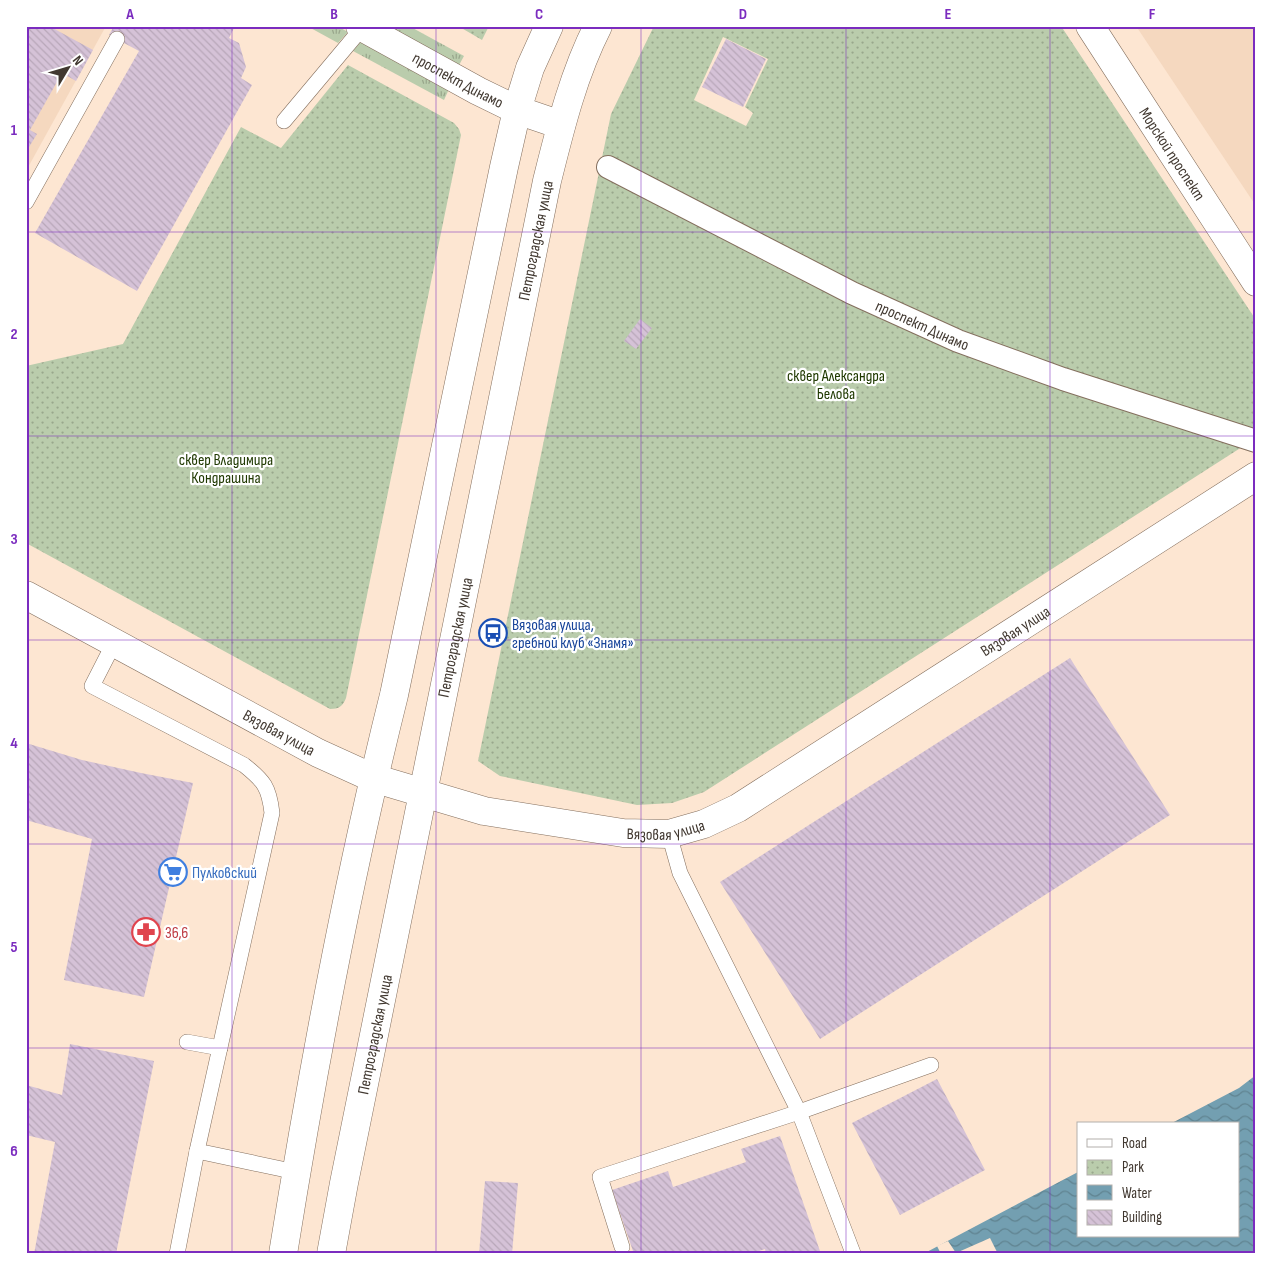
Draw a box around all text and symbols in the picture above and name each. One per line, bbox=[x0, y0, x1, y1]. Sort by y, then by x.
text: A bbox=[125, 5, 134, 24]
text: B bbox=[330, 5, 338, 24]
text: C bbox=[535, 5, 543, 24]
text: D bbox=[739, 5, 747, 24]
text: E bbox=[945, 5, 952, 24]
text: F bbox=[1149, 5, 1156, 24]
north arrow bbox=[42, 42, 92, 92]
street label: проспект Динамо bbox=[409, 49, 506, 113]
text: N bbox=[69, 52, 87, 68]
street label: Морской проспект bbox=[1134, 104, 1209, 204]
text: 1 bbox=[11, 121, 18, 140]
street label: Петроградская улица bbox=[515, 179, 558, 302]
street label: проспект Динамо bbox=[872, 297, 971, 355]
text: 2 bbox=[10, 325, 18, 344]
park label: сквер Александра Белова bbox=[787, 367, 885, 404]
park label: сквер Владимира Кондрашина bbox=[179, 451, 273, 488]
text: 3 bbox=[10, 530, 18, 549]
street label: Петроградская улица bbox=[435, 576, 477, 699]
street label: Вязовая улица bbox=[978, 602, 1054, 661]
place label: Вязовая улица, гребной клуб «Знамя» bbox=[512, 616, 634, 653]
bus stop icon: Вязовая улица, гребной клуб «Знамя» bbox=[478, 618, 508, 648]
street label: Вязовая улица bbox=[239, 706, 318, 760]
text: 4 bbox=[10, 734, 18, 753]
street label: Вязовая улица bbox=[626, 816, 707, 845]
supermarket icon: Пулковский bbox=[158, 857, 188, 887]
place label: Пулковский bbox=[192, 864, 257, 883]
pharmacy icon: 36,6 bbox=[131, 917, 161, 947]
place label: 36,6 bbox=[165, 924, 188, 943]
text: 5 bbox=[10, 938, 18, 957]
street label: Петроградская улица bbox=[354, 973, 397, 1096]
legend bbox=[1077, 1122, 1240, 1238]
text: Road bbox=[1122, 1134, 1147, 1153]
text: 6 bbox=[10, 1142, 18, 1161]
text: Park bbox=[1122, 1158, 1144, 1177]
text: Water bbox=[1122, 1184, 1153, 1203]
text: Building bbox=[1122, 1208, 1162, 1227]

